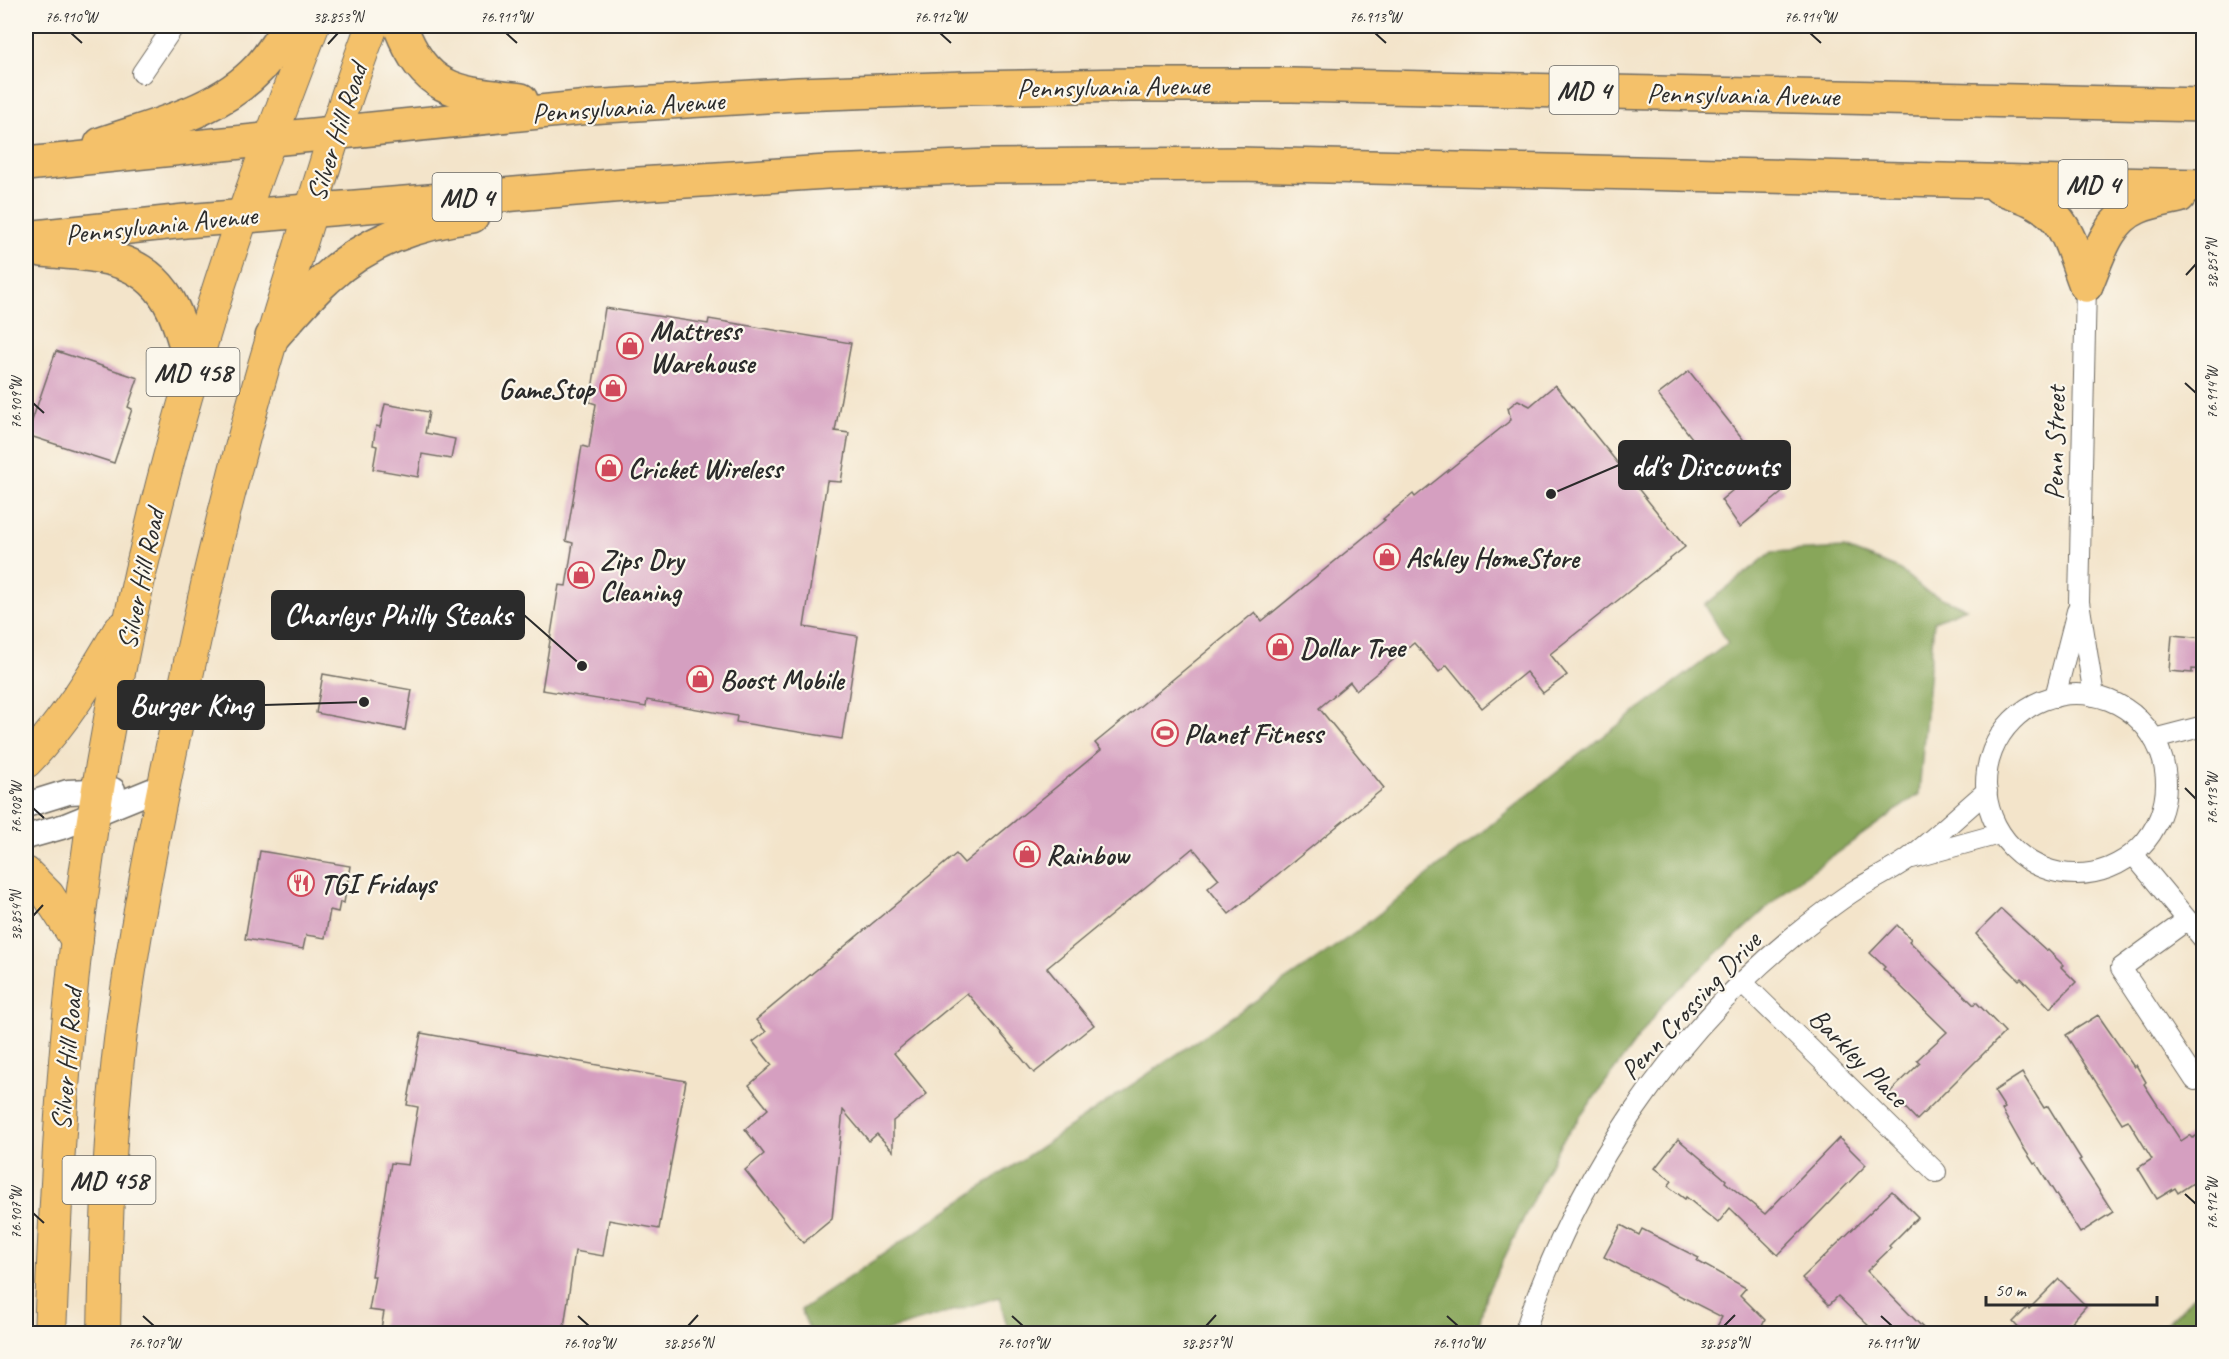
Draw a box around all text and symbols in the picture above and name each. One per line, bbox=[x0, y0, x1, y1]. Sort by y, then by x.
text: 76.910°W bbox=[45, 8, 100, 27]
text: 38.853°N bbox=[313, 8, 366, 27]
text: 76.911°W bbox=[480, 8, 535, 27]
text: 76.912°W bbox=[914, 8, 969, 27]
text: 76.913°W bbox=[1349, 8, 1404, 27]
text: 76.914°W bbox=[1784, 8, 1839, 27]
street label: Silver Hill Road bbox=[298, 55, 376, 205]
road number: MD 4 bbox=[1550, 66, 1618, 114]
street label: Pennsylvania Avenue bbox=[1016, 67, 1212, 106]
street label: Pennsylvania Avenue bbox=[1646, 75, 1841, 114]
street label: Pennsylvania Avenue bbox=[531, 82, 727, 131]
road number: MD 4 bbox=[2058, 160, 2128, 208]
road number: MD 4 bbox=[432, 173, 502, 221]
street label: Pennsylvania Avenue bbox=[63, 197, 261, 252]
text: 38.857°N bbox=[2203, 236, 2222, 289]
place label: Mattress Warehouse bbox=[650, 313, 757, 380]
shop icon: Mattress Warehouse bbox=[615, 331, 645, 361]
road number: MD 458 bbox=[146, 348, 240, 396]
text: 76.914°W bbox=[2203, 364, 2222, 419]
place label: GameStop bbox=[499, 371, 596, 406]
shop icon: GameStop bbox=[598, 373, 628, 403]
text: 76.909°W bbox=[7, 374, 26, 429]
street label: Penn Street bbox=[2036, 383, 2073, 500]
callout: dd's Discounts bbox=[1619, 441, 1790, 489]
text: dd's Discounts bbox=[1631, 447, 1782, 485]
place label: Cricket Wireless bbox=[628, 451, 785, 486]
shop icon: Cricket Wireless bbox=[594, 453, 624, 483]
street label: Silver Hill Road bbox=[109, 502, 173, 653]
place label: Ashley HomeStore bbox=[1406, 540, 1581, 575]
place label: Zips Dry Cleaning bbox=[600, 542, 686, 609]
shop icon: Ashley HomeStore bbox=[1372, 542, 1402, 572]
shop icon: Zips Dry Cleaning bbox=[566, 560, 596, 590]
callout: Charleys Philly Steaks bbox=[272, 591, 524, 639]
text: Charleys Philly Steaks bbox=[284, 596, 515, 634]
place label: Dollar Tree bbox=[1300, 630, 1407, 665]
shop icon: Dollar Tree bbox=[1265, 632, 1295, 662]
place label: Boost Mobile bbox=[720, 662, 846, 697]
shop icon: Boost Mobile bbox=[685, 664, 715, 694]
callout: Burger King bbox=[118, 681, 264, 729]
text: Burger King bbox=[130, 686, 255, 724]
place label: Planet Fitness bbox=[1184, 716, 1326, 751]
sports icon: Planet Fitness bbox=[1150, 718, 1180, 748]
text: 76.913°W bbox=[2203, 770, 2222, 825]
text: 76.908°W bbox=[7, 779, 26, 834]
place label: Rainbow bbox=[1046, 837, 1131, 872]
shop icon: Rainbow bbox=[1012, 839, 1042, 869]
place label: TGI Fridays bbox=[320, 866, 439, 901]
restaurant icon: TGI Fridays bbox=[286, 868, 316, 898]
text: 38.854°N bbox=[7, 888, 26, 941]
street label: Penn Crossing Drive bbox=[1613, 922, 1769, 1087]
street label: Silver Hill Road bbox=[43, 982, 90, 1132]
street label: Barkley Place bbox=[1802, 1000, 1917, 1116]
road number: MD 458 bbox=[63, 1156, 156, 1204]
text: 76.912°W bbox=[2203, 1175, 2222, 1230]
text: 76.907°W bbox=[7, 1184, 26, 1239]
scale bar bbox=[1986, 1269, 2157, 1307]
text: 50 m bbox=[1995, 1279, 2028, 1301]
text: 76.907°W bbox=[128, 1334, 183, 1353]
text: 76.908°W bbox=[563, 1334, 618, 1353]
text: 38.856°N bbox=[663, 1334, 716, 1353]
text: 76.909°W bbox=[997, 1334, 1052, 1353]
text: 38.857°N bbox=[1181, 1334, 1234, 1353]
text: 76.910°W bbox=[1432, 1334, 1487, 1353]
text: 38.858°N bbox=[1699, 1334, 1752, 1353]
text: 76.911°W bbox=[1866, 1334, 1921, 1353]

